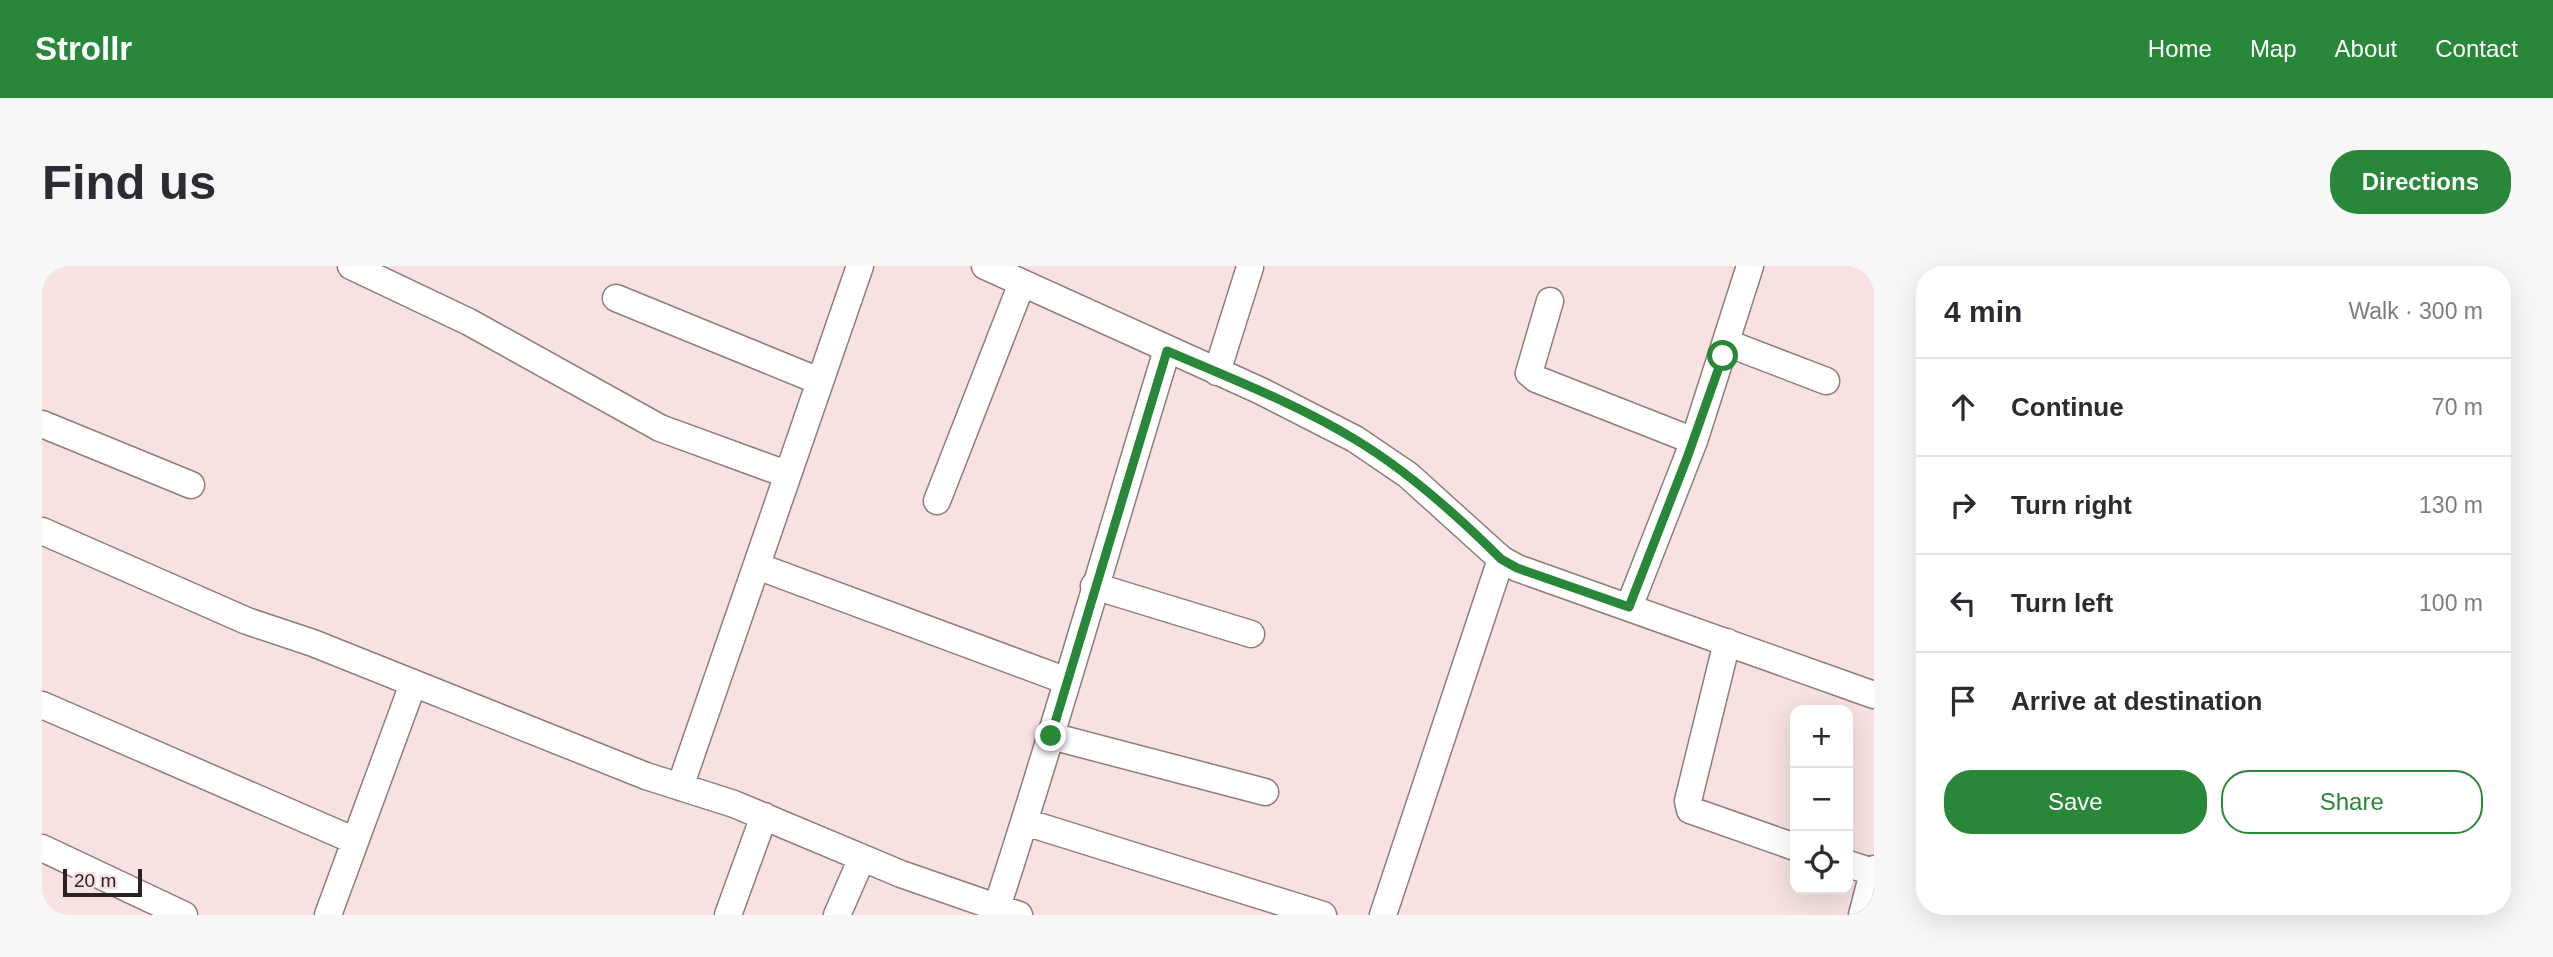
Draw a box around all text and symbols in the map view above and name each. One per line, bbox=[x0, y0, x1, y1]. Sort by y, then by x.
text: Strollr bbox=[35, 30, 132, 67]
text: Home bbox=[2148, 35, 2212, 62]
text: Map bbox=[2250, 35, 2297, 62]
text: About bbox=[2335, 35, 2397, 62]
text: Contact bbox=[2435, 35, 2518, 62]
button: Directions bbox=[2330, 150, 2511, 214]
text: Find us bbox=[42, 155, 216, 209]
text: 4 min bbox=[1944, 295, 2022, 328]
text: Walk · 300 m bbox=[2348, 298, 2483, 324]
route start bbox=[1707, 340, 1738, 371]
icon: ahead bbox=[1944, 388, 1982, 426]
text: Continue bbox=[2011, 392, 2124, 422]
text: 70 m bbox=[2432, 394, 2483, 420]
icon: right bbox=[1944, 486, 1982, 524]
text: Turn right bbox=[2011, 490, 2132, 520]
text: 130 m bbox=[2419, 492, 2483, 518]
icon: left bbox=[1944, 584, 1982, 622]
text: Turn left bbox=[2011, 588, 2113, 618]
text: 100 m bbox=[2419, 590, 2483, 616]
icon: arrive bbox=[1944, 682, 1982, 720]
text: Arrive at destination bbox=[2011, 686, 2262, 716]
map controls bbox=[1790, 705, 1853, 894]
button: + bbox=[1790, 705, 1853, 768]
route end bbox=[1035, 720, 1066, 751]
button: − bbox=[1790, 768, 1853, 831]
button: Save bbox=[1944, 770, 2207, 834]
button: Share bbox=[2221, 770, 2483, 834]
button: locate bbox=[1790, 831, 1853, 894]
scale bar bbox=[63, 866, 142, 898]
text: 20 m bbox=[74, 870, 116, 891]

